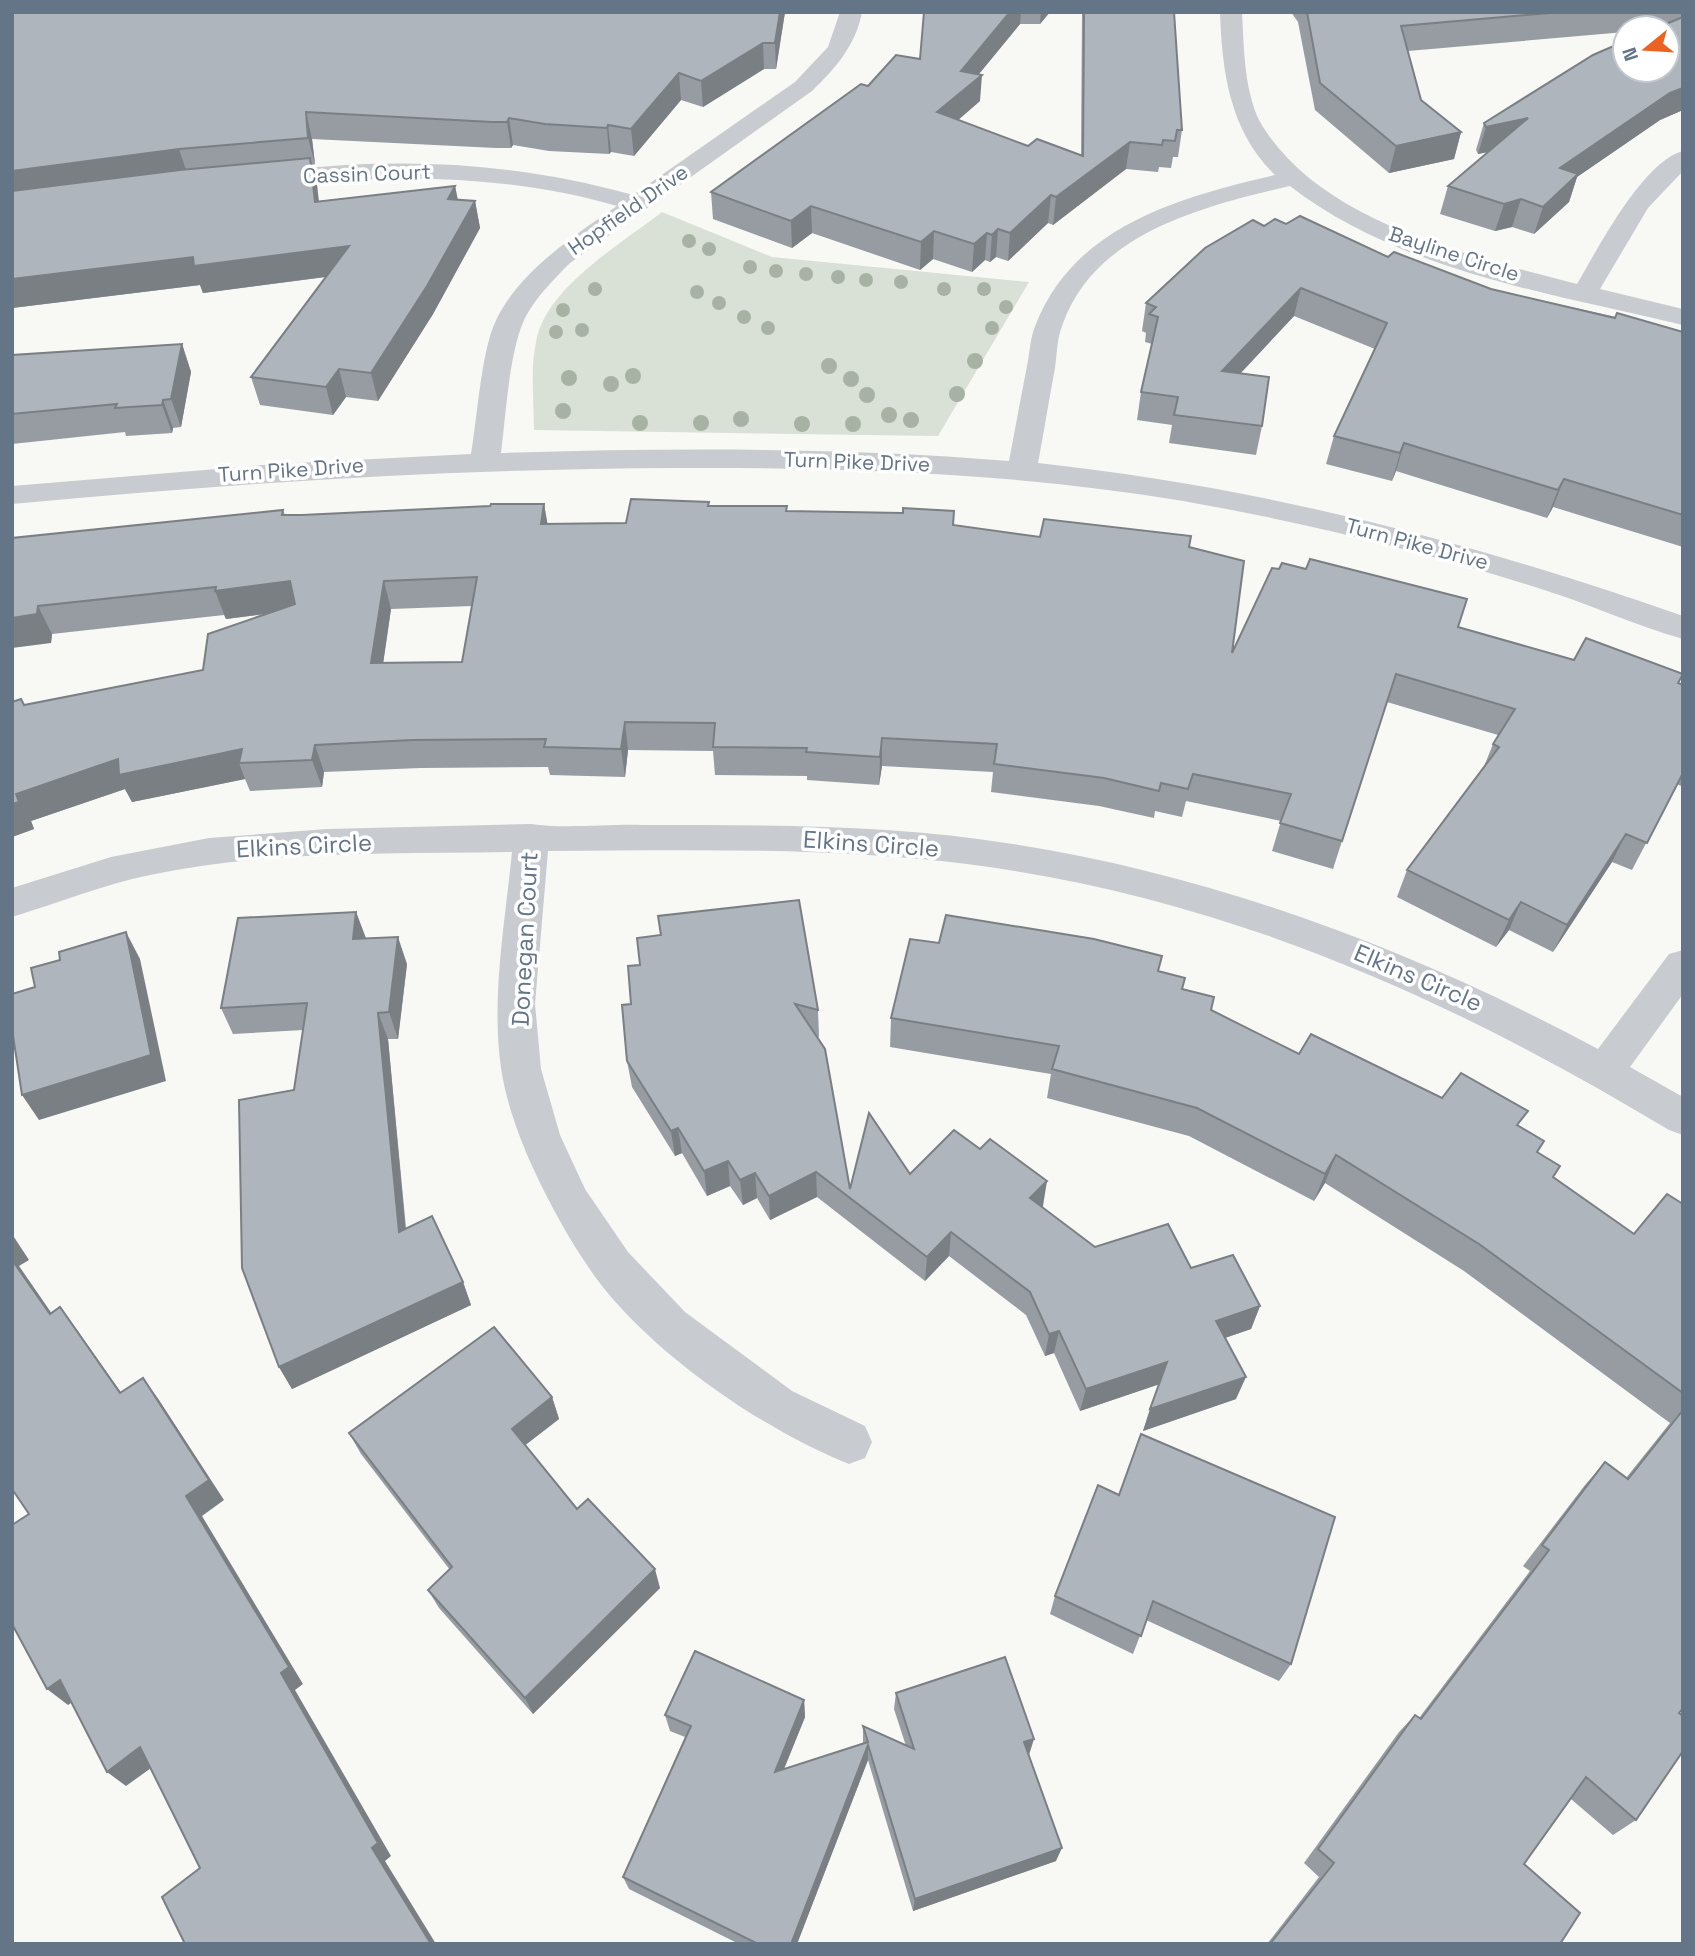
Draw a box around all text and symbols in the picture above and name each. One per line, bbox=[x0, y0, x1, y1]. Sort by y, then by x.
north arrow bbox=[1611, 14, 1681, 84]
text: N bbox=[1616, 44, 1644, 64]
street label: Cassin Court bbox=[303, 158, 431, 189]
street label: Hopfield Drive bbox=[562, 158, 693, 261]
street label: Bayline Circle bbox=[1385, 220, 1523, 287]
street label: Turn Pike Drive bbox=[783, 445, 931, 478]
street label: Turn Pike Drive bbox=[217, 451, 365, 488]
street label: Turn Pike Drive bbox=[1343, 512, 1491, 576]
street label: Elkins Circle bbox=[802, 823, 940, 864]
street label: Elkins Circle bbox=[235, 826, 373, 865]
street label: Donegan Court bbox=[504, 851, 545, 1027]
street label: Elkins Circle bbox=[1350, 937, 1487, 1018]

